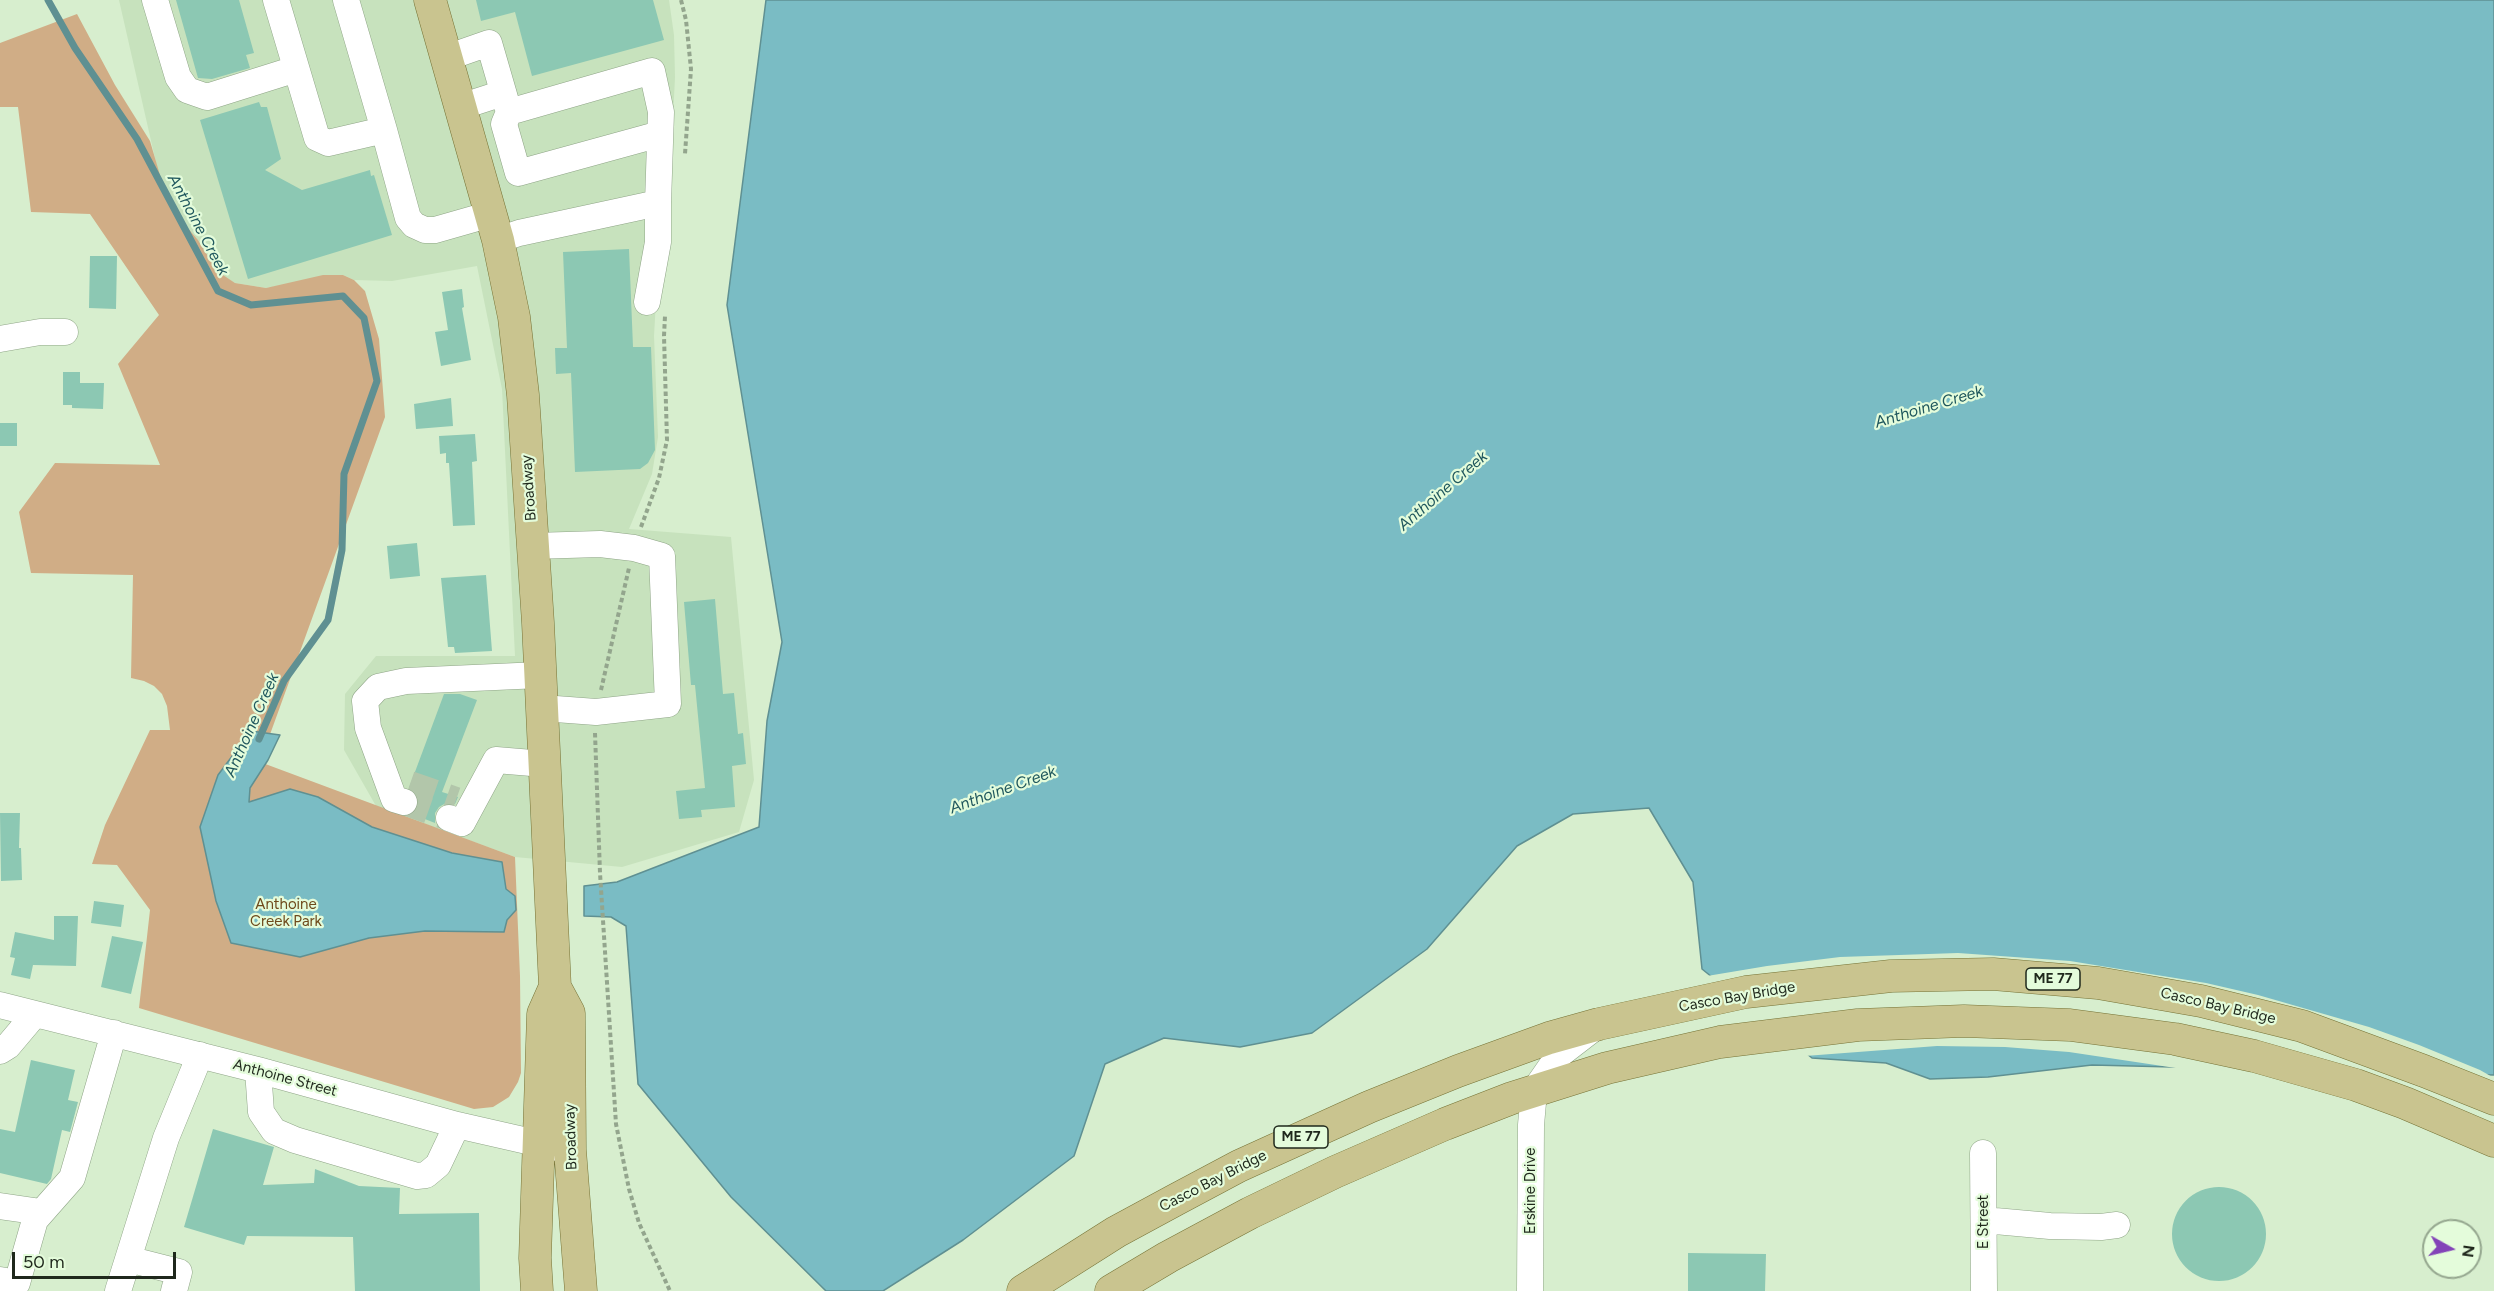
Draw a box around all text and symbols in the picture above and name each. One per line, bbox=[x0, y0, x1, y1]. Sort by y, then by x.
water label: Anthoine Creek bbox=[163, 171, 233, 279]
water label: Anthoine Creek bbox=[1873, 381, 1985, 433]
water label: Anthoine Creek bbox=[1394, 447, 1492, 535]
street label: Broadway bbox=[518, 454, 540, 522]
water label: Anthoine Creek bbox=[220, 670, 284, 780]
water label: Anthoine Creek bbox=[947, 762, 1059, 818]
park label: Anthoine Creek Park bbox=[250, 896, 322, 931]
road number: ME 77 bbox=[2026, 968, 2080, 990]
street label: Casco Bay Bridge bbox=[1677, 978, 1797, 1016]
street label: Casco Bay Bridge bbox=[2159, 984, 2277, 1028]
street label: Anthoine Street bbox=[231, 1055, 339, 1101]
street label: Broadway bbox=[561, 1104, 581, 1170]
road number: ME 77 bbox=[1274, 1126, 1328, 1148]
street label: Casco Bay Bridge bbox=[1156, 1146, 1270, 1216]
street label: Erskine Drive bbox=[1522, 1148, 1540, 1234]
street label: E Street bbox=[1975, 1195, 1993, 1249]
north arrow bbox=[2422, 1219, 2482, 1279]
scale bar bbox=[15, 1240, 178, 1278]
text: N bbox=[2458, 1244, 2479, 1259]
text: 50 m bbox=[23, 1251, 65, 1273]

